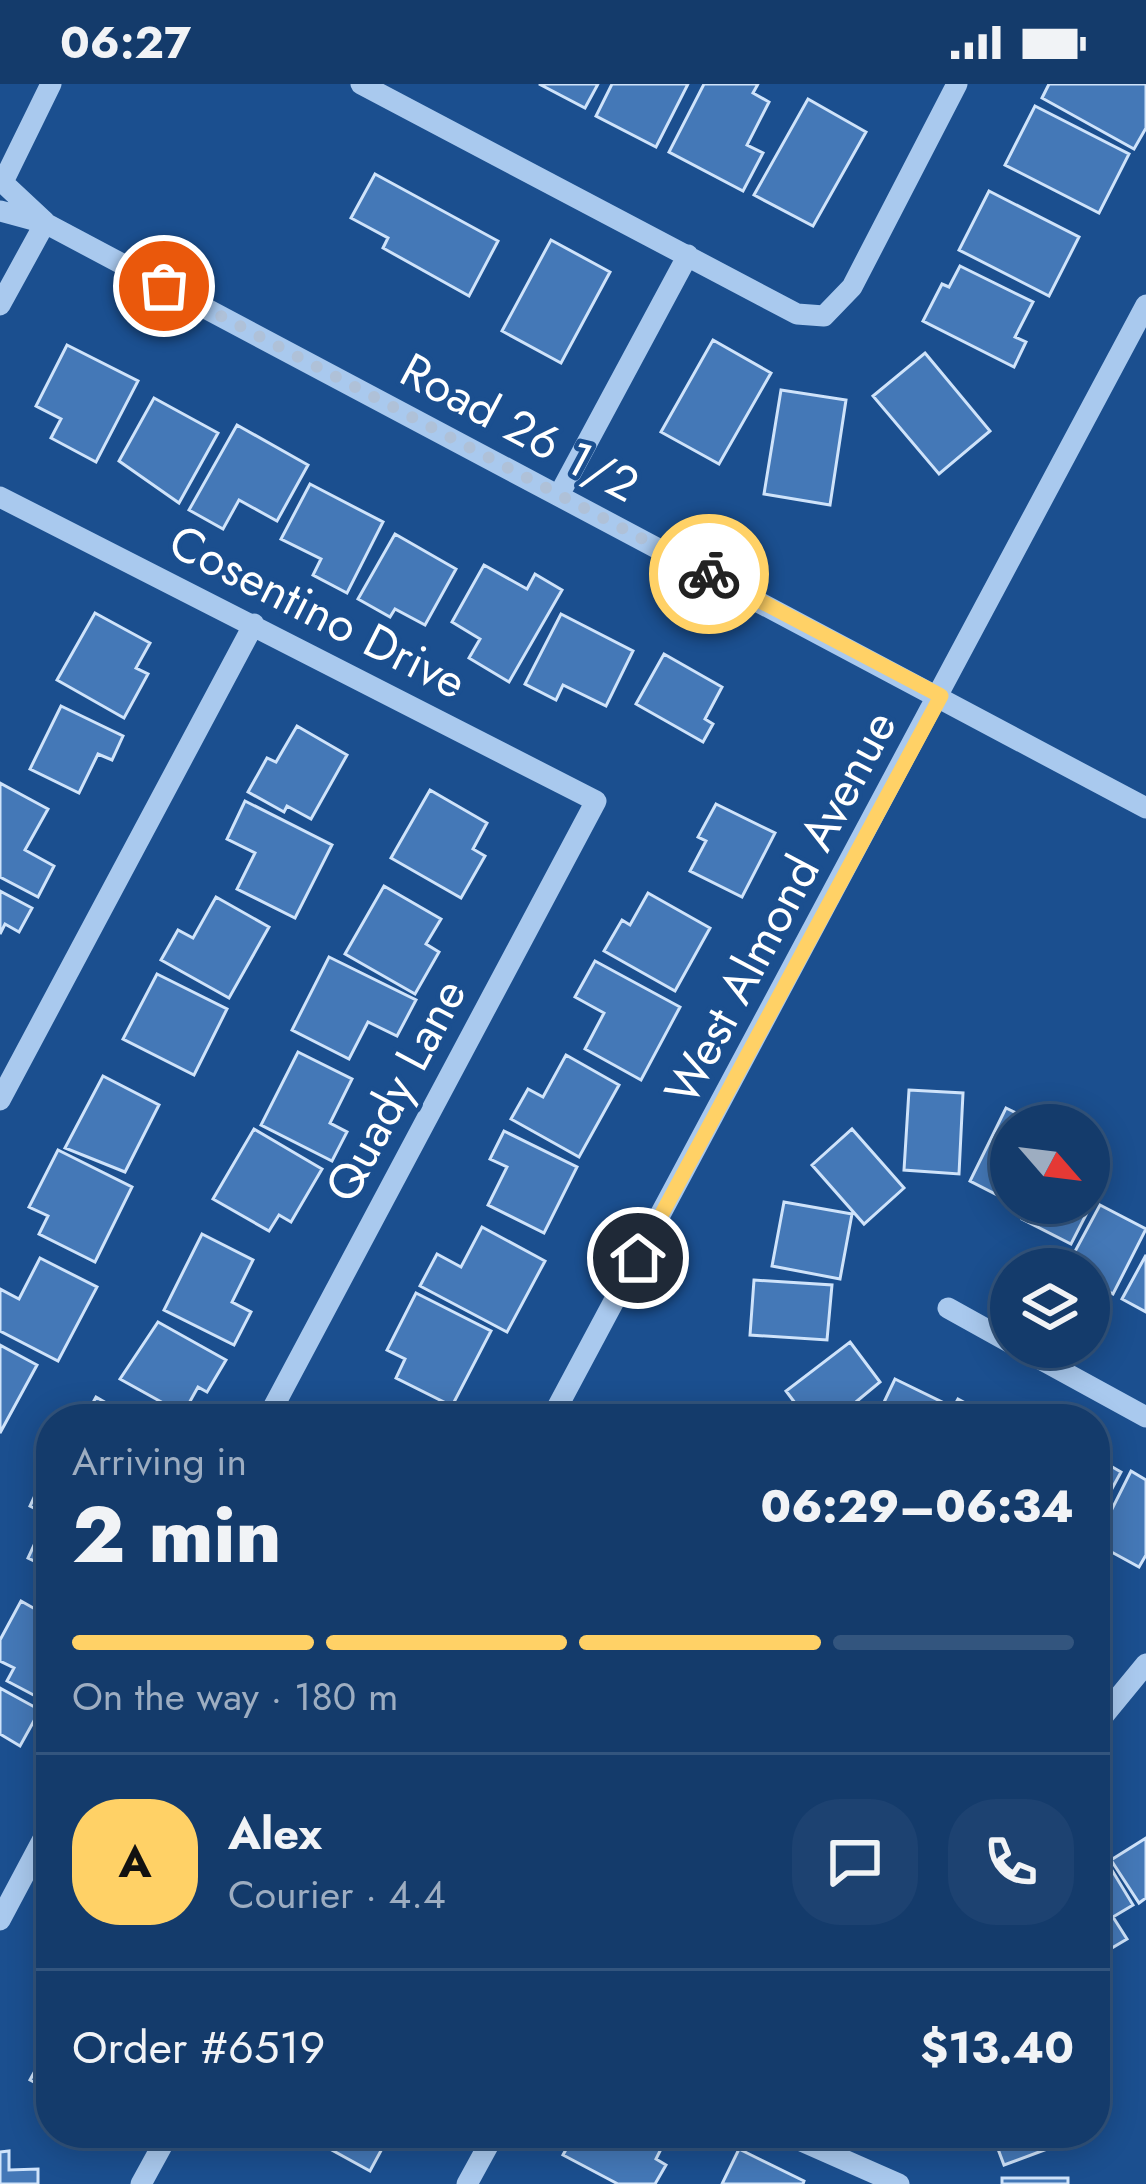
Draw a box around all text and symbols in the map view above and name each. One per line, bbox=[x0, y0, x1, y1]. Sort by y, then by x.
text: 06:27 bbox=[60, 10, 191, 75]
pin bbox=[113, 235, 215, 337]
icon: bag bbox=[131, 253, 197, 319]
street label: Road 26 1/2 bbox=[388, 336, 651, 519]
street label: Cosentino Drive bbox=[157, 507, 478, 716]
courier bbox=[649, 514, 769, 634]
icon: bike bbox=[676, 541, 742, 607]
street label: West Almond Avenue bbox=[648, 698, 913, 1116]
street label: Quady Lane bbox=[308, 966, 483, 1214]
north arrow bbox=[990, 1104, 1110, 1224]
map controls bbox=[990, 1104, 1110, 1368]
pin bbox=[587, 1207, 689, 1309]
icon: home bbox=[605, 1225, 671, 1291]
button: layers bbox=[990, 1248, 1110, 1368]
text: Arriving in bbox=[72, 1433, 247, 1490]
text: 06:29–06:34 bbox=[761, 1474, 1074, 1539]
text: 2 min bbox=[72, 1479, 281, 1591]
text: On the way · 180 m bbox=[72, 1668, 398, 1725]
button: chat bbox=[792, 1799, 918, 1925]
button: phone bbox=[948, 1799, 1074, 1925]
text: Alex bbox=[228, 1801, 322, 1866]
text: A bbox=[118, 1829, 152, 1894]
text: Courier · 4.4 bbox=[228, 1866, 446, 1923]
text: Order #6519 bbox=[72, 2015, 325, 2080]
text: $13.40 bbox=[920, 2015, 1074, 2080]

